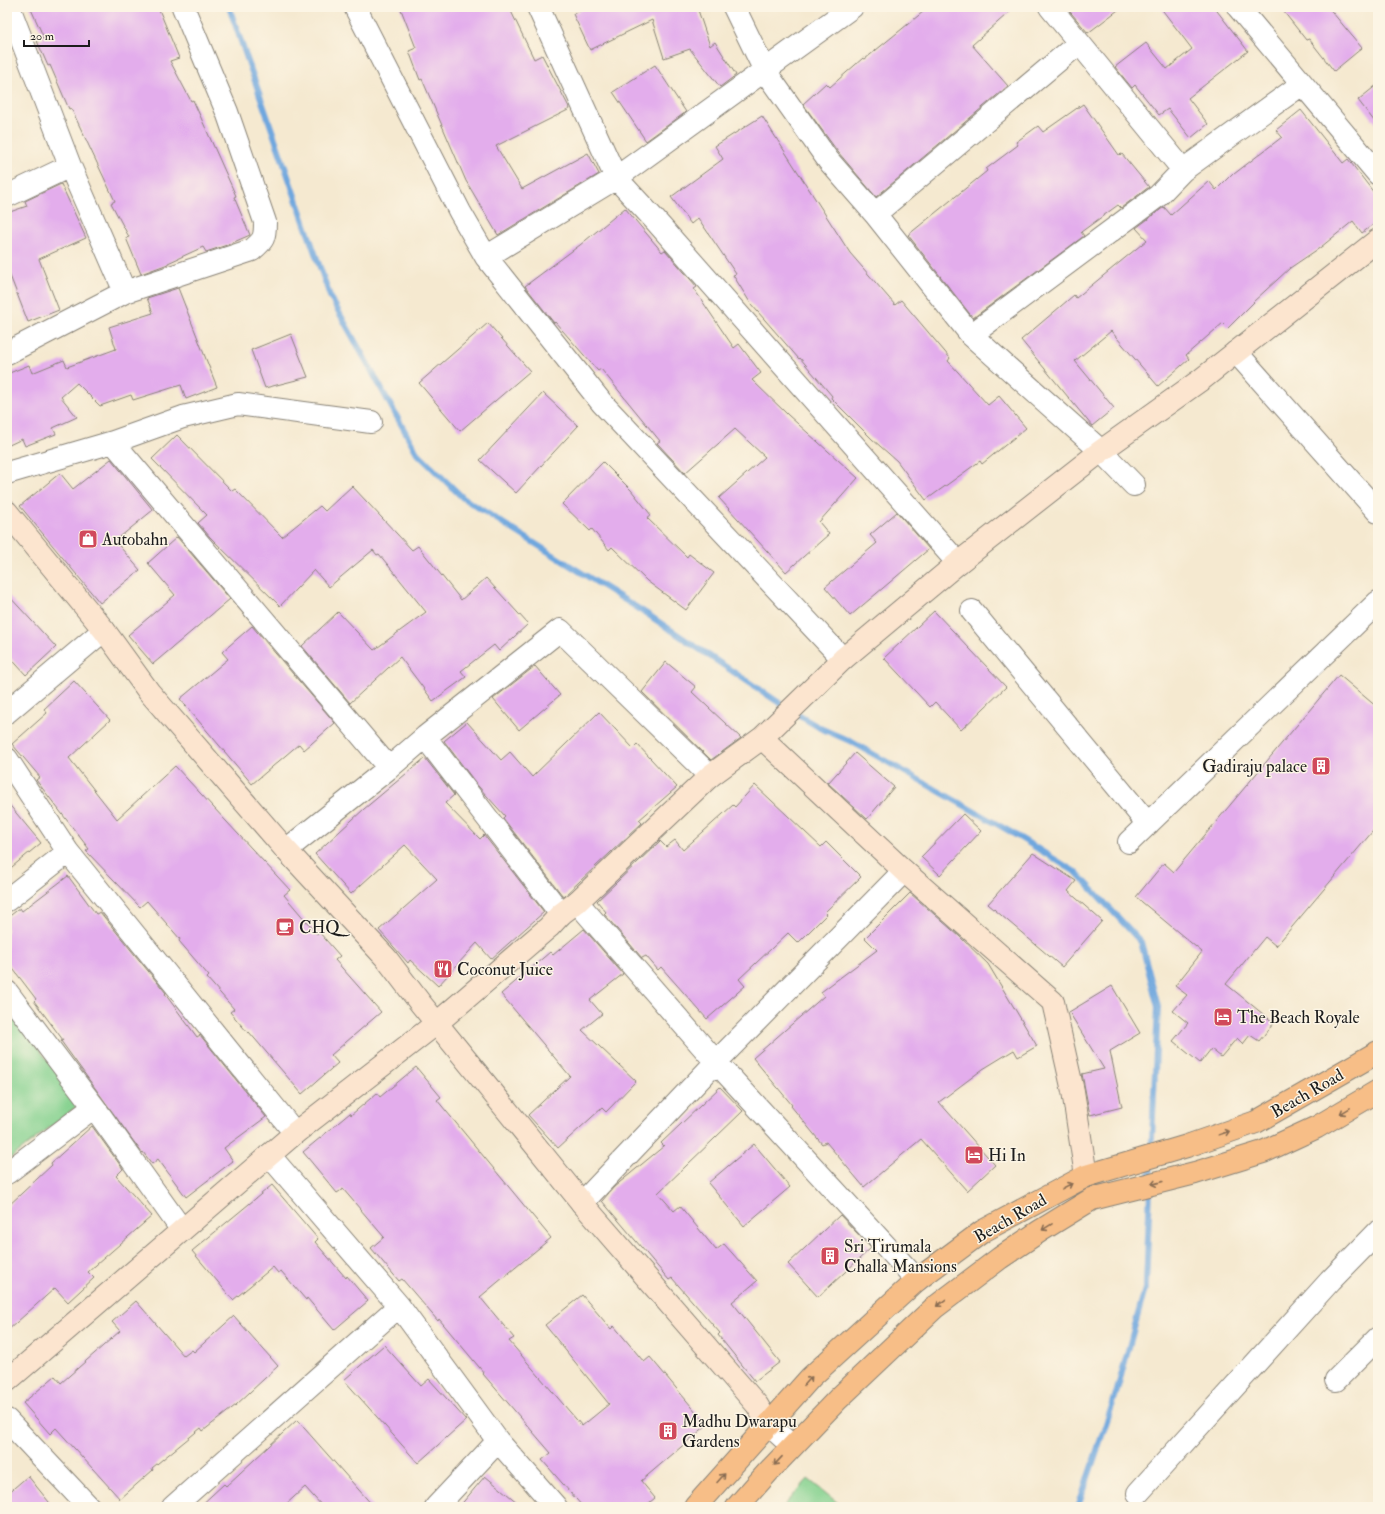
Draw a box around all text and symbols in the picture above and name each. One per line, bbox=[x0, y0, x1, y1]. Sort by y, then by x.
scale bar bbox=[24, 22, 89, 48]
text: 20 m bbox=[30, 29, 55, 44]
shop icon: Autobahn bbox=[77, 528, 99, 550]
place label: Autobahn bbox=[101, 529, 168, 550]
building icon: Gadiraju palace bbox=[1310, 755, 1332, 777]
place label: Gadiraju palace bbox=[1202, 756, 1307, 778]
cafe icon: CHQ bbox=[274, 916, 296, 938]
place label: CHQ bbox=[299, 917, 350, 938]
restaurant icon: Coconut Juice bbox=[432, 958, 454, 980]
place label: Coconut Juice bbox=[457, 959, 553, 981]
hotel icon: The Beach Royale bbox=[1212, 1006, 1234, 1028]
place label: The Beach Royale bbox=[1237, 1007, 1360, 1029]
street label: Beach Road bbox=[1267, 1064, 1348, 1123]
one-way arrow bbox=[1339, 1107, 1351, 1115]
one-way arrow bbox=[1217, 1129, 1229, 1137]
hotel icon: Hi In bbox=[963, 1144, 985, 1166]
place label: Hi In bbox=[988, 1145, 1026, 1166]
one-way arrow bbox=[1151, 1179, 1164, 1187]
one-way arrow bbox=[1061, 1182, 1073, 1189]
street label: Beach Road bbox=[970, 1189, 1051, 1248]
one-way arrow bbox=[1042, 1223, 1053, 1231]
place label: Sri Tirumala Challa Mansions bbox=[844, 1236, 957, 1277]
building icon: Sri Tirumala Challa Mansions bbox=[819, 1245, 841, 1267]
one-way arrow bbox=[936, 1298, 947, 1307]
one-way arrow bbox=[803, 1376, 813, 1386]
place label: Madhu Dwarapu Gardens bbox=[682, 1411, 797, 1452]
building icon: Madhu Dwarapu Gardens bbox=[657, 1420, 679, 1442]
one-way arrow bbox=[773, 1456, 782, 1466]
one-way arrow bbox=[716, 1473, 726, 1483]

